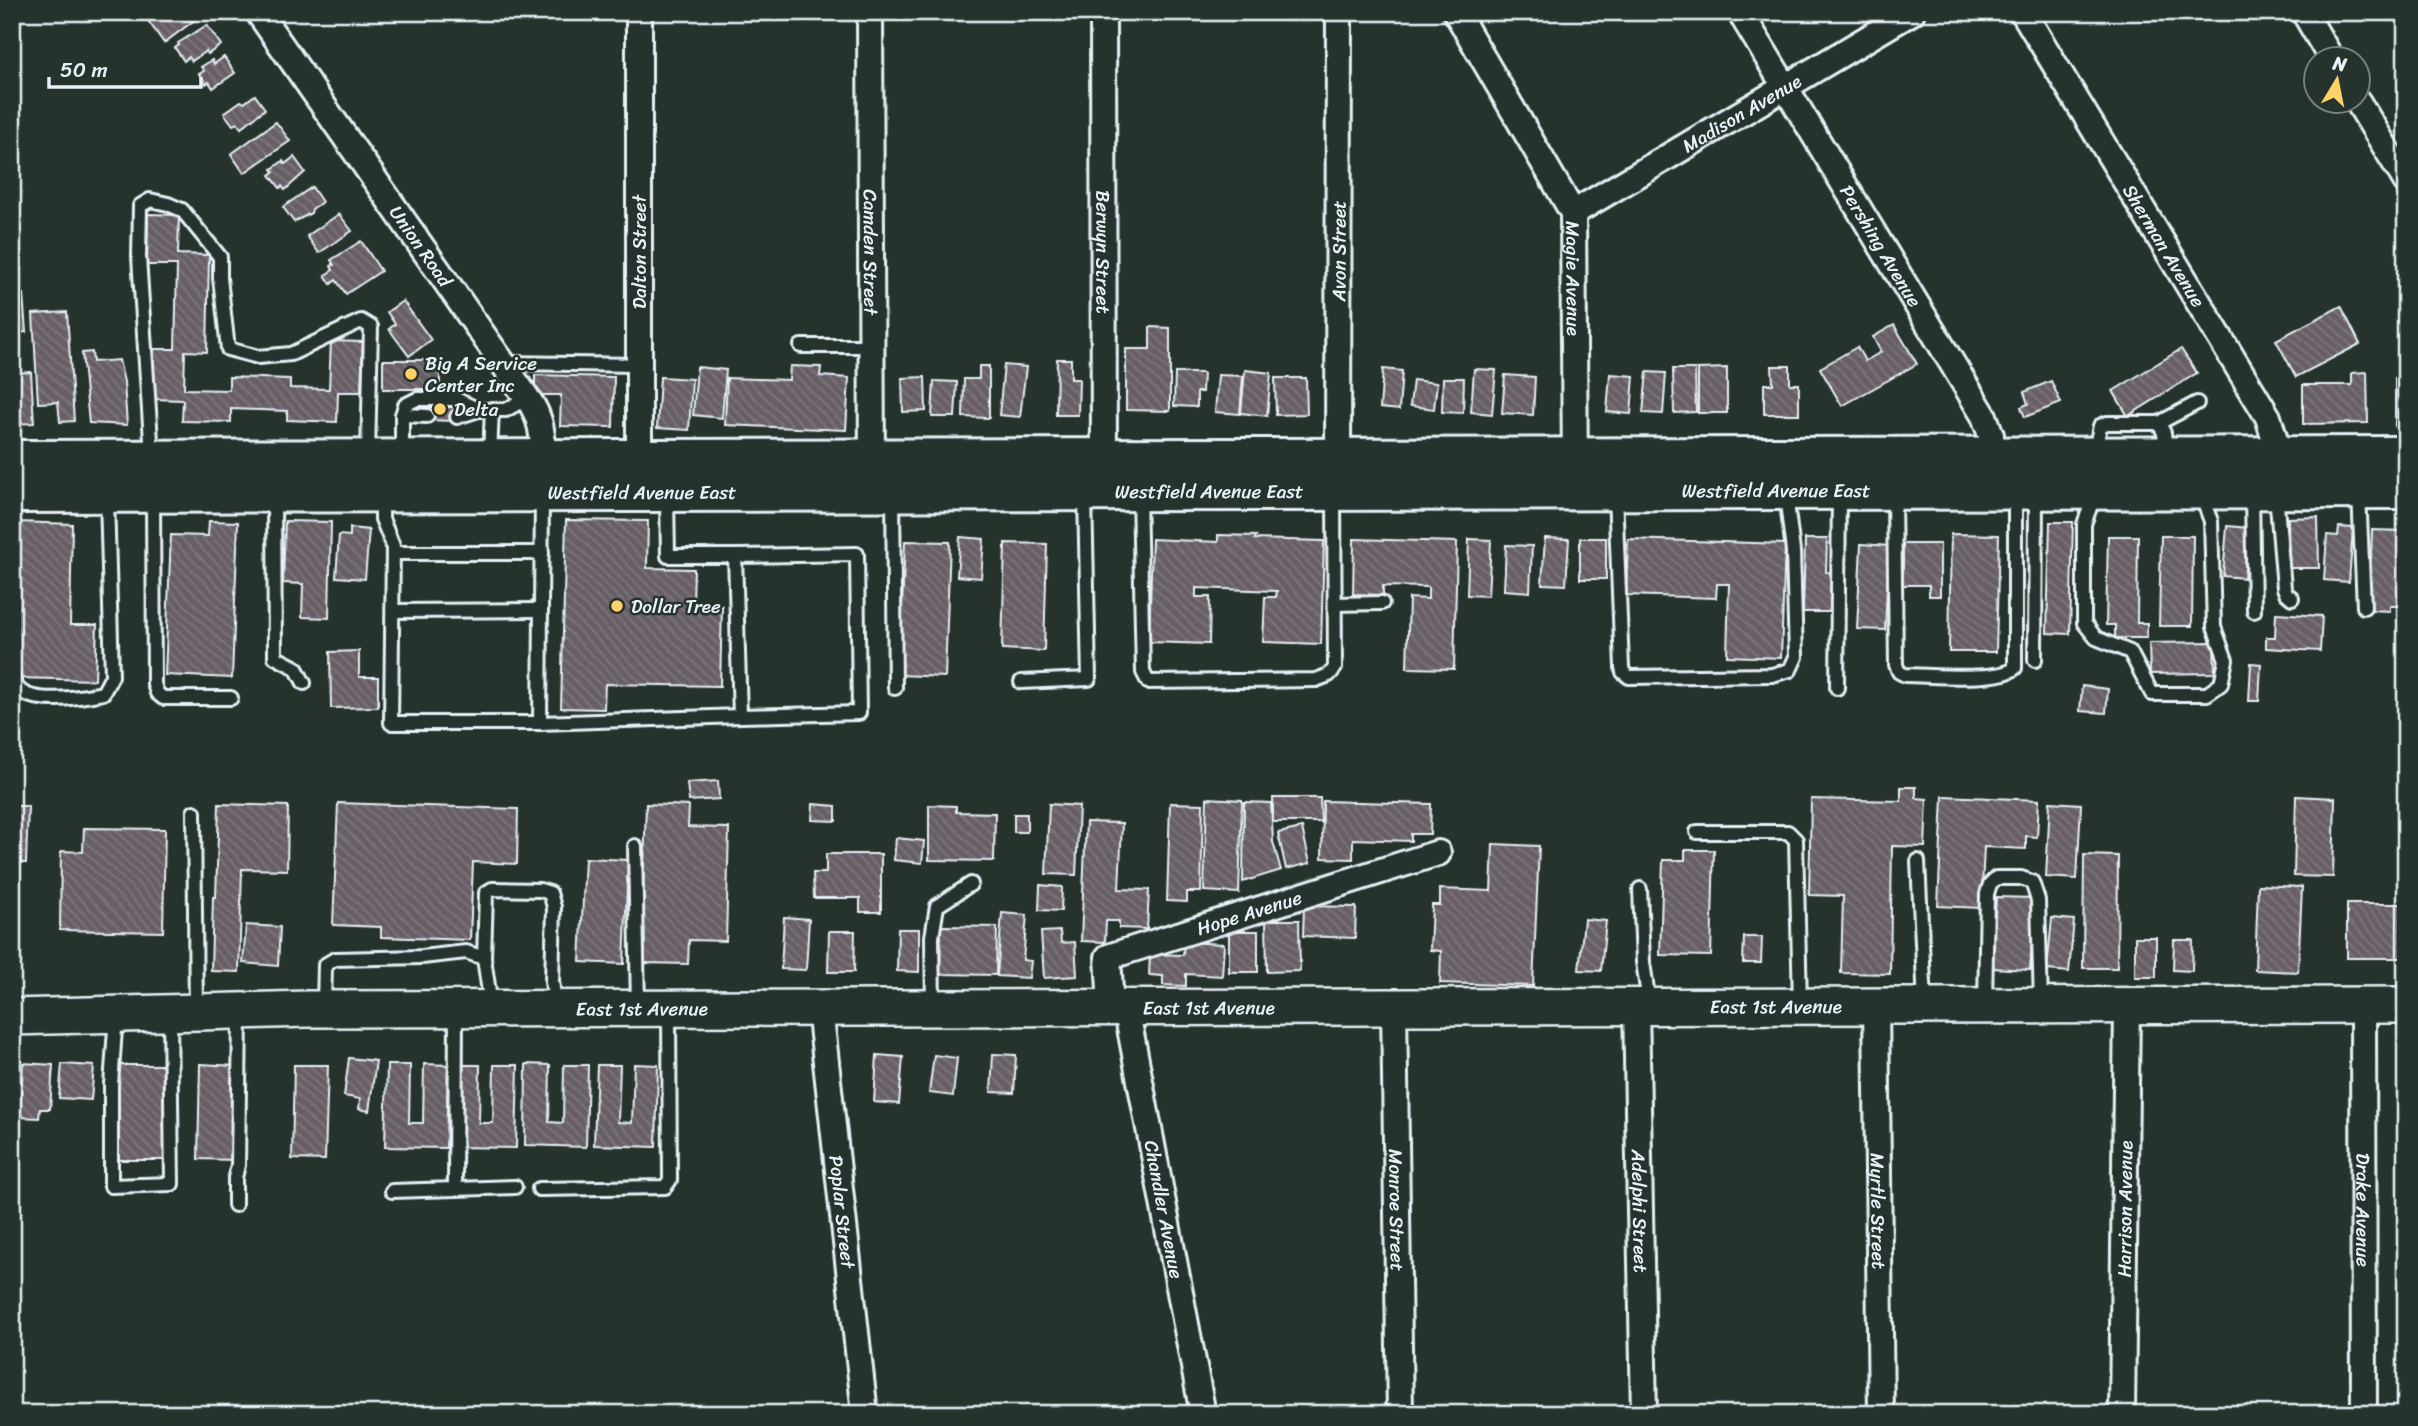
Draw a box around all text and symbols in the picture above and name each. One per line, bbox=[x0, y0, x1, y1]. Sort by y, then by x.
scale bar bbox=[49, 46, 201, 90]
north arrow bbox=[2302, 46, 2372, 116]
text: N bbox=[2330, 46, 2350, 81]
text: 50 m bbox=[60, 51, 108, 89]
street label: Madison Avenue bbox=[1676, 65, 1808, 162]
street label: Pershing Avenue bbox=[1831, 178, 1931, 314]
street label: Sherman Avenue bbox=[2114, 178, 2214, 314]
street label: Camden Street bbox=[854, 189, 887, 316]
street label: Berwyn Street bbox=[1086, 190, 1120, 314]
street label: Dalton Street bbox=[623, 194, 656, 309]
street label: Union Road bbox=[380, 198, 462, 295]
street label: Avon Street bbox=[1322, 201, 1356, 302]
street label: Magie Avenue bbox=[1556, 221, 1590, 336]
place label: Big A Service Center Inc bbox=[425, 347, 537, 402]
marker: Big A Service Center Inc bbox=[403, 366, 419, 382]
place label: Delta bbox=[454, 393, 499, 426]
marker: Delta bbox=[432, 401, 448, 417]
street label: Westfield Avenue East bbox=[1682, 474, 1870, 507]
street label: Westfield Avenue East bbox=[1115, 475, 1303, 508]
street label: Westfield Avenue East bbox=[548, 476, 736, 509]
place label: Dollar Tree bbox=[631, 590, 721, 623]
marker: Dollar Tree bbox=[609, 598, 625, 614]
street label: Hope Avenue bbox=[1192, 881, 1306, 945]
street label: East 1st Avenue bbox=[1710, 990, 1842, 1023]
street label: East 1st Avenue bbox=[1143, 991, 1275, 1024]
street label: East 1st Avenue bbox=[576, 992, 708, 1025]
street label: Chandler Avenue bbox=[1135, 1138, 1193, 1282]
street label: Harrison Avenue bbox=[2108, 1140, 2142, 1278]
street label: Adelphi Street bbox=[1622, 1148, 1657, 1273]
street label: Monroe Street bbox=[1379, 1149, 1414, 1271]
street label: Myrtle Street bbox=[1861, 1153, 1895, 1269]
street label: Drake Avenue bbox=[2346, 1153, 2380, 1267]
street label: Poplar Street bbox=[819, 1154, 865, 1271]

